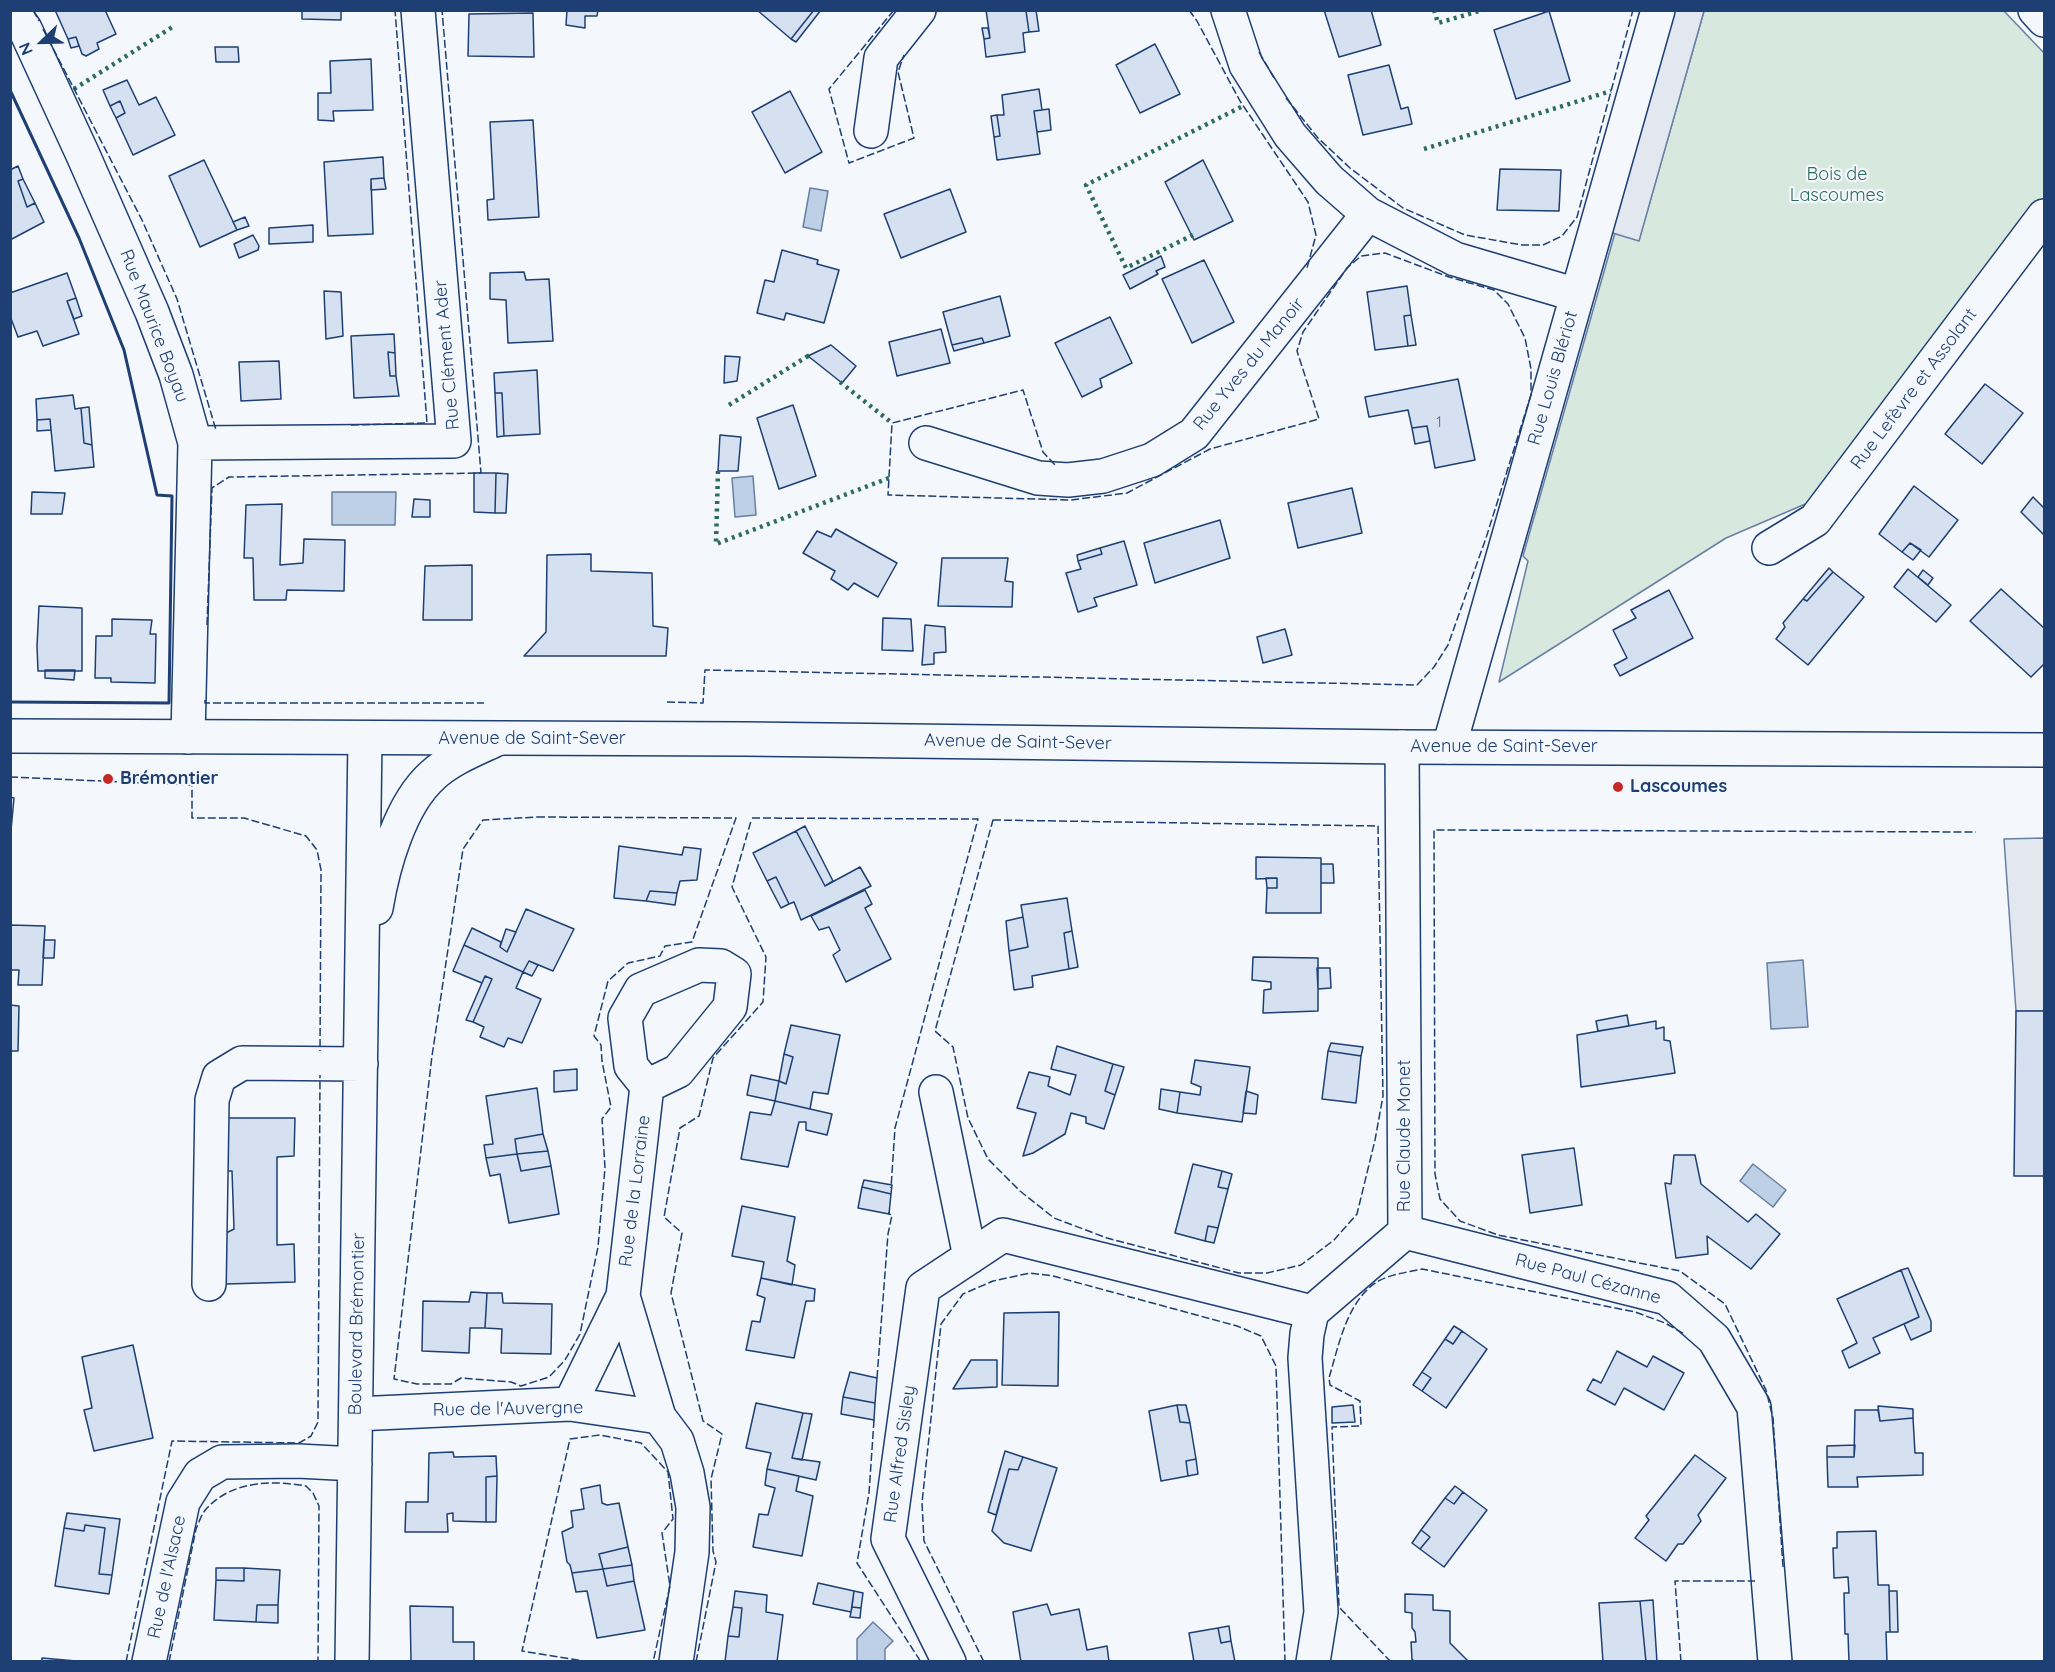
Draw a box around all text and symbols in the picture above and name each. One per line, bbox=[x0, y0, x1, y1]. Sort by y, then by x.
north arrow bbox=[12, 12, 72, 72]
text: N bbox=[14, 40, 37, 58]
park label: Bois de Lascoumes bbox=[1790, 164, 1884, 207]
street label: Rue Maurice Boyau bbox=[115, 247, 193, 405]
street label: Rue Clément Ader bbox=[430, 279, 464, 431]
street label: Rue Yves du Manoir bbox=[1189, 293, 1309, 435]
street label: Rue Lefèvre et Assolant bbox=[1846, 304, 1982, 474]
street label: Rue Louis Blériot bbox=[1524, 308, 1582, 448]
house number: 1 bbox=[1436, 413, 1442, 431]
street label: Avenue de Saint-Sever bbox=[438, 728, 626, 750]
street label: Avenue de Saint-Sever bbox=[924, 730, 1112, 754]
street label: Avenue de Saint-Sever bbox=[1410, 736, 1598, 758]
place label: Brémontier bbox=[120, 768, 218, 790]
marker: Brémontier bbox=[101, 772, 115, 786]
place label: Lascoumes bbox=[1630, 776, 1727, 798]
marker: Lascoumes bbox=[1611, 780, 1625, 794]
street label: Rue Claude Monet bbox=[1394, 1060, 1416, 1212]
street label: Rue de la Lorraine bbox=[615, 1114, 655, 1268]
street label: Boulevard Brémontier bbox=[345, 1232, 369, 1416]
street label: Rue Paul Cézanne bbox=[1513, 1249, 1663, 1309]
street label: Rue Alfred Sisley bbox=[880, 1384, 920, 1524]
street label: Rue de l'Auvergne bbox=[433, 1397, 583, 1421]
street label: Rue de l'Alsace bbox=[143, 1513, 191, 1641]

